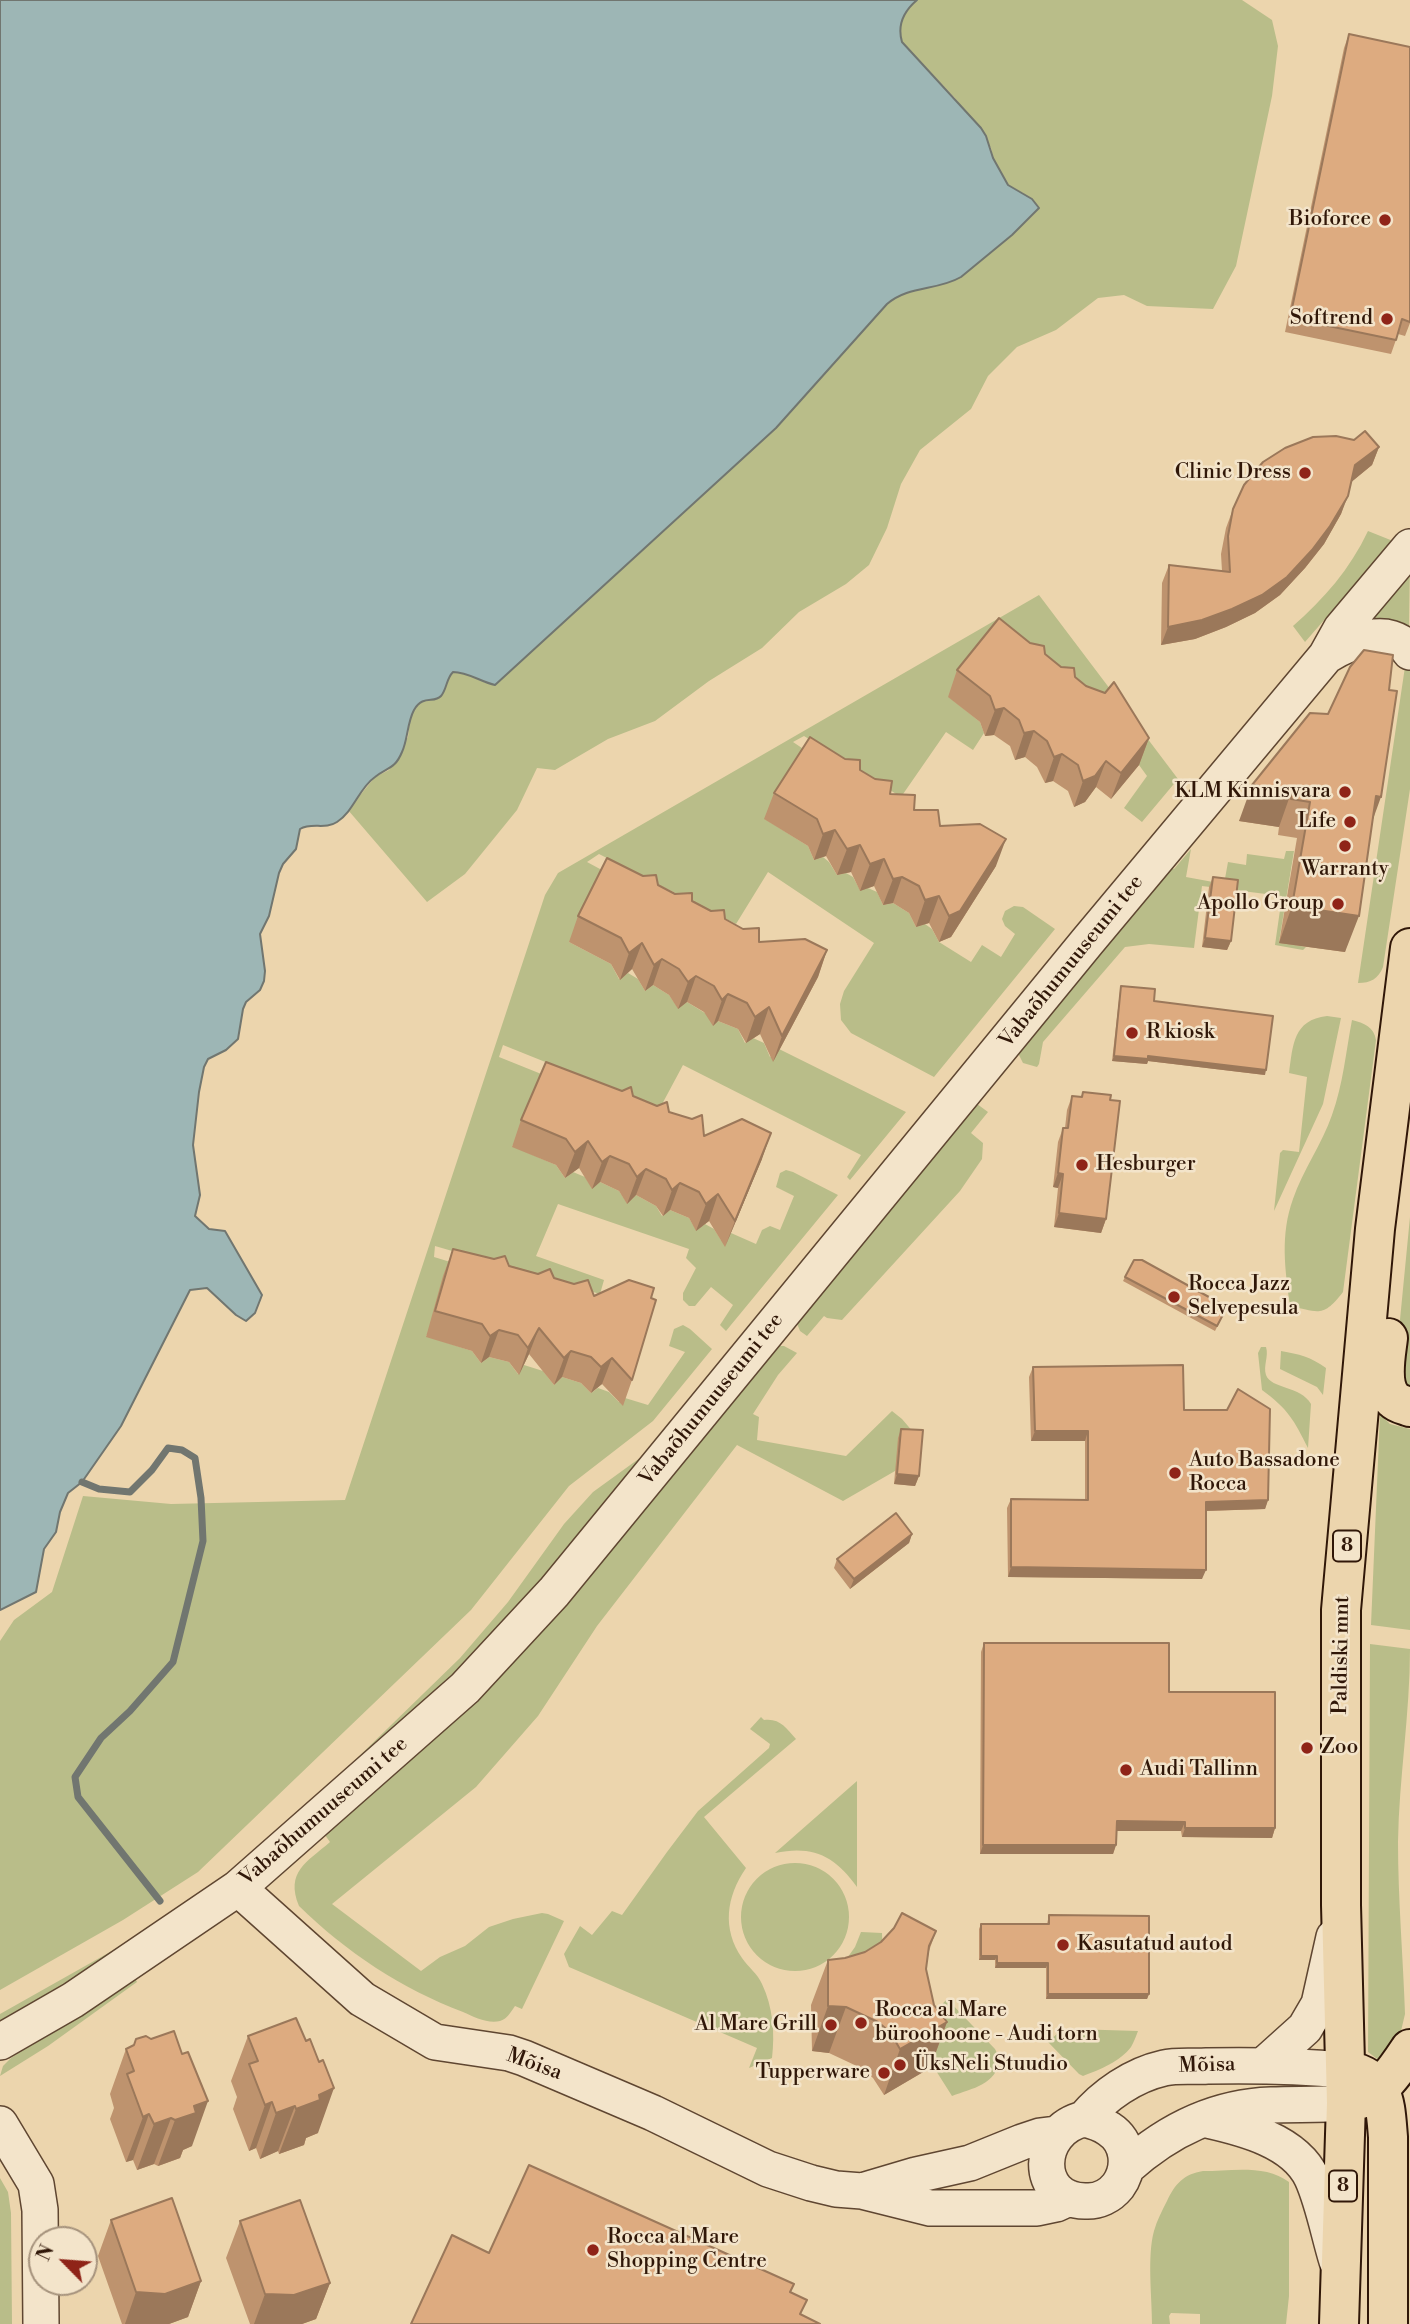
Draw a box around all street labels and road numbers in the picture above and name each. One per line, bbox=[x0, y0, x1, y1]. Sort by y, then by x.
street label: Vabaõhumuuseumi tee bbox=[995, 871, 1149, 1053]
street label: Vabaõhumuuseumi tee bbox=[635, 1309, 789, 1491]
road number: 8 bbox=[1333, 1530, 1361, 1562]
street label: Paldiski mnt bbox=[1328, 1595, 1356, 1715]
street label: Vabaõhumuuseumi tee bbox=[235, 1732, 413, 1892]
street label: Mõisa bbox=[503, 2043, 565, 2087]
street label: Mõisa bbox=[1178, 2052, 1236, 2080]
road number: 8 bbox=[1329, 2170, 1357, 2202]

